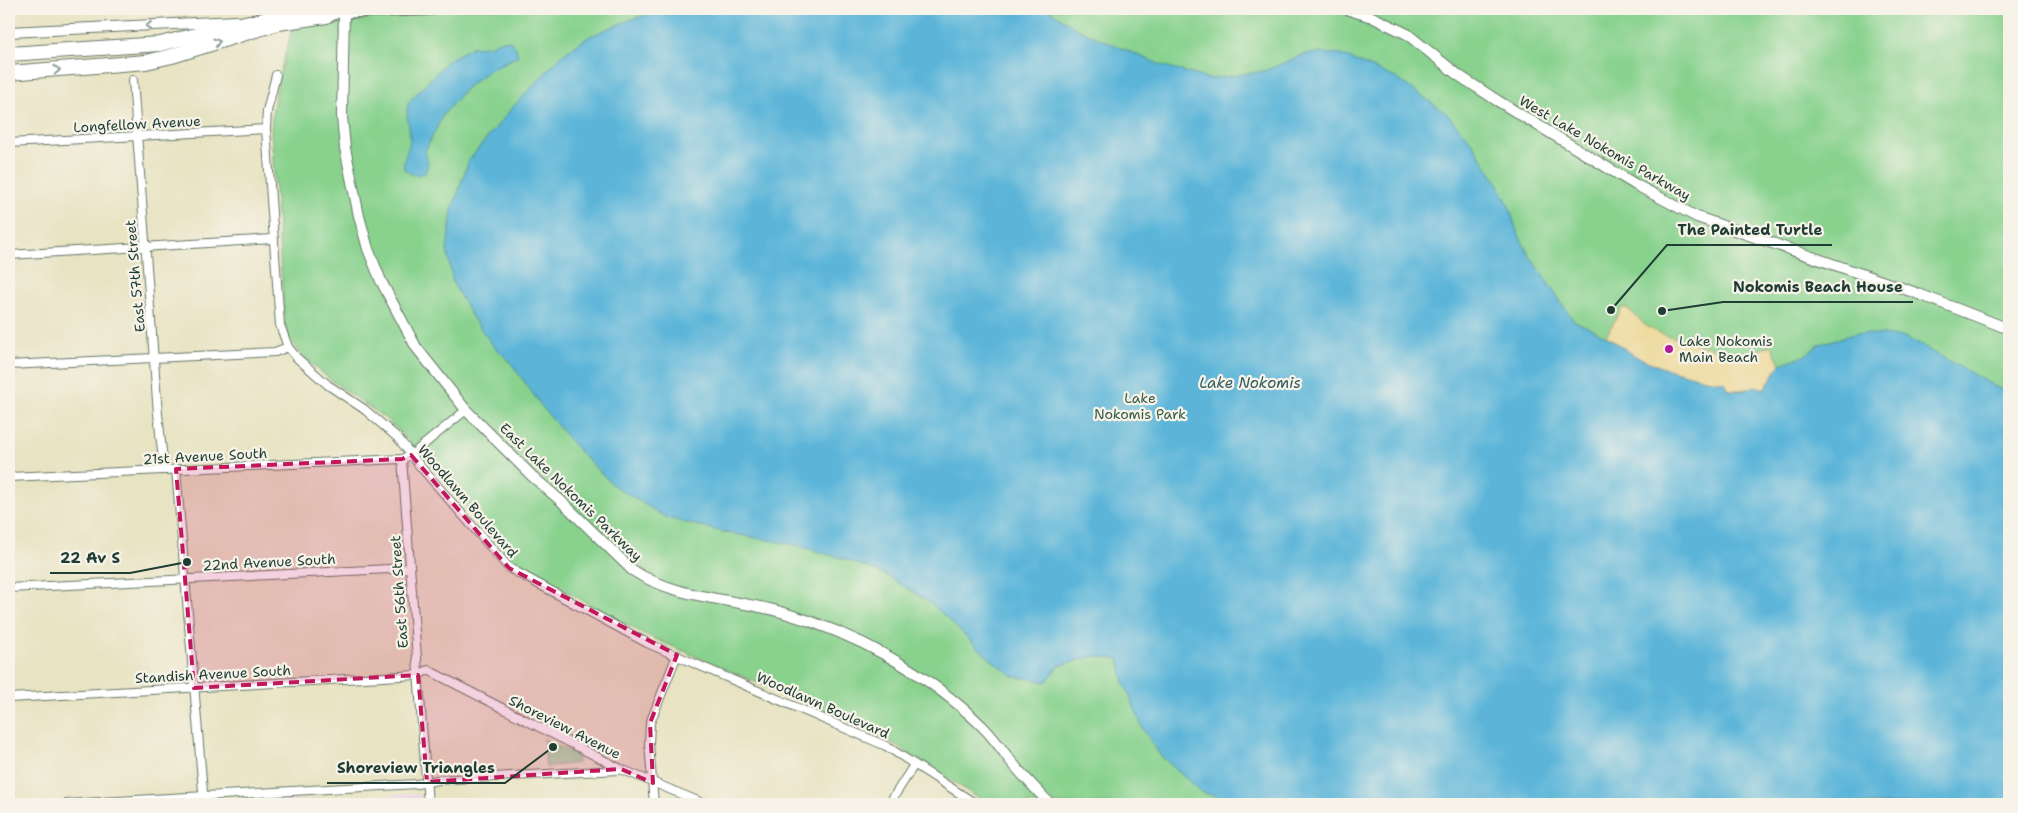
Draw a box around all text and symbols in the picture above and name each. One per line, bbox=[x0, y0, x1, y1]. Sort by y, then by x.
one-way arrow bbox=[145, 20, 153, 31]
one-way arrow bbox=[212, 38, 220, 48]
one-way arrow bbox=[54, 65, 62, 76]
street label: West Lake Nokomis Parkway bbox=[1516, 91, 1694, 205]
street label: Longfellow Avenue bbox=[73, 112, 201, 136]
callout: The Painted Turtle bbox=[1667, 215, 1832, 245]
street label: East 57th Street bbox=[121, 219, 149, 333]
text: The Painted Turtle bbox=[1678, 220, 1822, 240]
callout: Nokomis Beach House bbox=[1723, 272, 1913, 302]
text: Nokomis Beach House bbox=[1733, 277, 1903, 297]
place label: Lake Nokomis Main Beach bbox=[1679, 332, 1773, 366]
marker: Lake Nokomis Main Beach bbox=[1663, 343, 1675, 355]
water label: Lake Nokomis bbox=[1199, 373, 1301, 393]
park label: Lake Nokomis Park bbox=[1094, 389, 1186, 423]
street label: East Lake Nokomis Parkway bbox=[496, 419, 646, 565]
street label: Woodlawn Boulevard bbox=[414, 441, 522, 561]
street label: 21st Avenue South bbox=[142, 444, 268, 468]
street label: East 56th Street bbox=[386, 535, 412, 649]
callout: 22 Av S bbox=[50, 543, 130, 573]
text: 22 Av S bbox=[60, 548, 120, 568]
street label: 22nd Avenue South bbox=[202, 550, 336, 574]
street label: Standish Avenue South bbox=[134, 661, 292, 687]
street label: Woodlawn Boulevard bbox=[754, 668, 892, 743]
street label: Shoreview Avenue bbox=[506, 691, 624, 763]
callout: Shoreview Triangles bbox=[327, 753, 505, 783]
text: Shoreview Triangles bbox=[337, 758, 495, 778]

